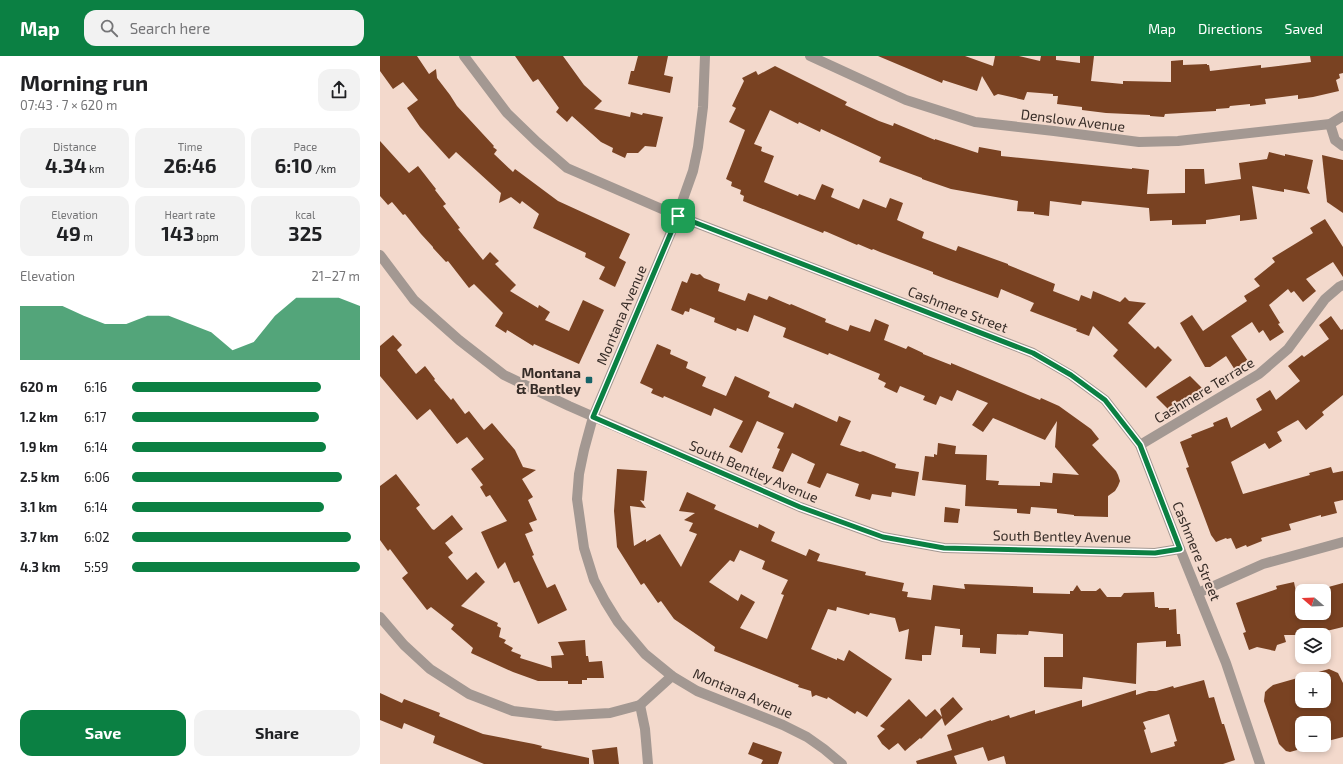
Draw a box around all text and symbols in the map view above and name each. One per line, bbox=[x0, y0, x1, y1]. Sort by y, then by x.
search box bbox=[84, 10, 364, 46]
text: Map bbox=[20, 17, 60, 40]
icon: search bbox=[98, 17, 120, 39]
text: Search here bbox=[130, 19, 210, 37]
text: Map bbox=[1148, 20, 1176, 37]
text: Directions bbox=[1198, 20, 1263, 37]
text: Saved bbox=[1285, 20, 1323, 37]
text: Morning run bbox=[20, 69, 148, 95]
button: share bbox=[318, 69, 360, 111]
text: 07:43 · 7 × 620 m bbox=[20, 97, 117, 113]
street label: Denslow Avenue bbox=[1020, 105, 1126, 135]
text: Distance bbox=[53, 140, 96, 153]
text: Time bbox=[178, 140, 202, 153]
text: Pace bbox=[293, 140, 317, 153]
text: 4.34 bbox=[45, 153, 87, 177]
text: 26:46 bbox=[163, 153, 217, 177]
text: 6:10 bbox=[275, 153, 313, 177]
text: km bbox=[87, 162, 104, 175]
text: /km bbox=[313, 162, 336, 175]
pin bbox=[661, 199, 695, 233]
icon: arrive bbox=[667, 205, 689, 227]
text: Elevation bbox=[51, 208, 98, 221]
text: Heart rate bbox=[165, 208, 215, 221]
text: kcal bbox=[295, 208, 315, 221]
text: 49 bbox=[56, 221, 81, 245]
text: 143 bbox=[161, 221, 194, 245]
text: 325 bbox=[288, 221, 322, 245]
text: m bbox=[81, 230, 93, 243]
text: bpm bbox=[194, 230, 219, 243]
street label: Montana Avenue bbox=[592, 262, 650, 368]
text: Elevation bbox=[20, 268, 75, 284]
text: 21–27 m bbox=[312, 268, 360, 284]
street label: Cashmere Street bbox=[906, 282, 1010, 336]
street label: Cashmere Terrace bbox=[1151, 353, 1257, 427]
place label: Montana & Bentley bbox=[516, 364, 581, 397]
marker: Montana & Bentley bbox=[584, 375, 594, 385]
text: 620 m bbox=[20, 379, 58, 395]
text: 6:16 bbox=[84, 379, 107, 395]
text: 1.2 km bbox=[20, 409, 58, 425]
text: 6:17 bbox=[84, 409, 106, 425]
street label: South Bentley Avenue bbox=[687, 436, 821, 506]
text: 1.9 km bbox=[20, 439, 58, 455]
text: 6:14 bbox=[84, 439, 108, 455]
text: 2.5 km bbox=[20, 469, 59, 485]
text: 6:06 bbox=[84, 469, 110, 485]
text: 3.1 km bbox=[20, 499, 57, 515]
text: 6:14 bbox=[84, 499, 108, 515]
street label: Cashmere Street bbox=[1169, 499, 1225, 603]
street label: South Bentley Avenue bbox=[993, 526, 1131, 546]
text: 3.7 km bbox=[20, 529, 59, 545]
text: 6:02 bbox=[84, 529, 110, 545]
text: 4.3 km bbox=[20, 559, 60, 575]
text: 5:59 bbox=[84, 559, 108, 575]
north arrow bbox=[1295, 584, 1331, 620]
map controls bbox=[1295, 584, 1331, 752]
button: layers bbox=[1295, 628, 1331, 664]
street label: Montana Avenue bbox=[690, 664, 796, 722]
button: + bbox=[1295, 672, 1331, 708]
button: Save bbox=[20, 710, 186, 756]
button: Share bbox=[194, 710, 360, 756]
button: − bbox=[1295, 716, 1331, 752]

